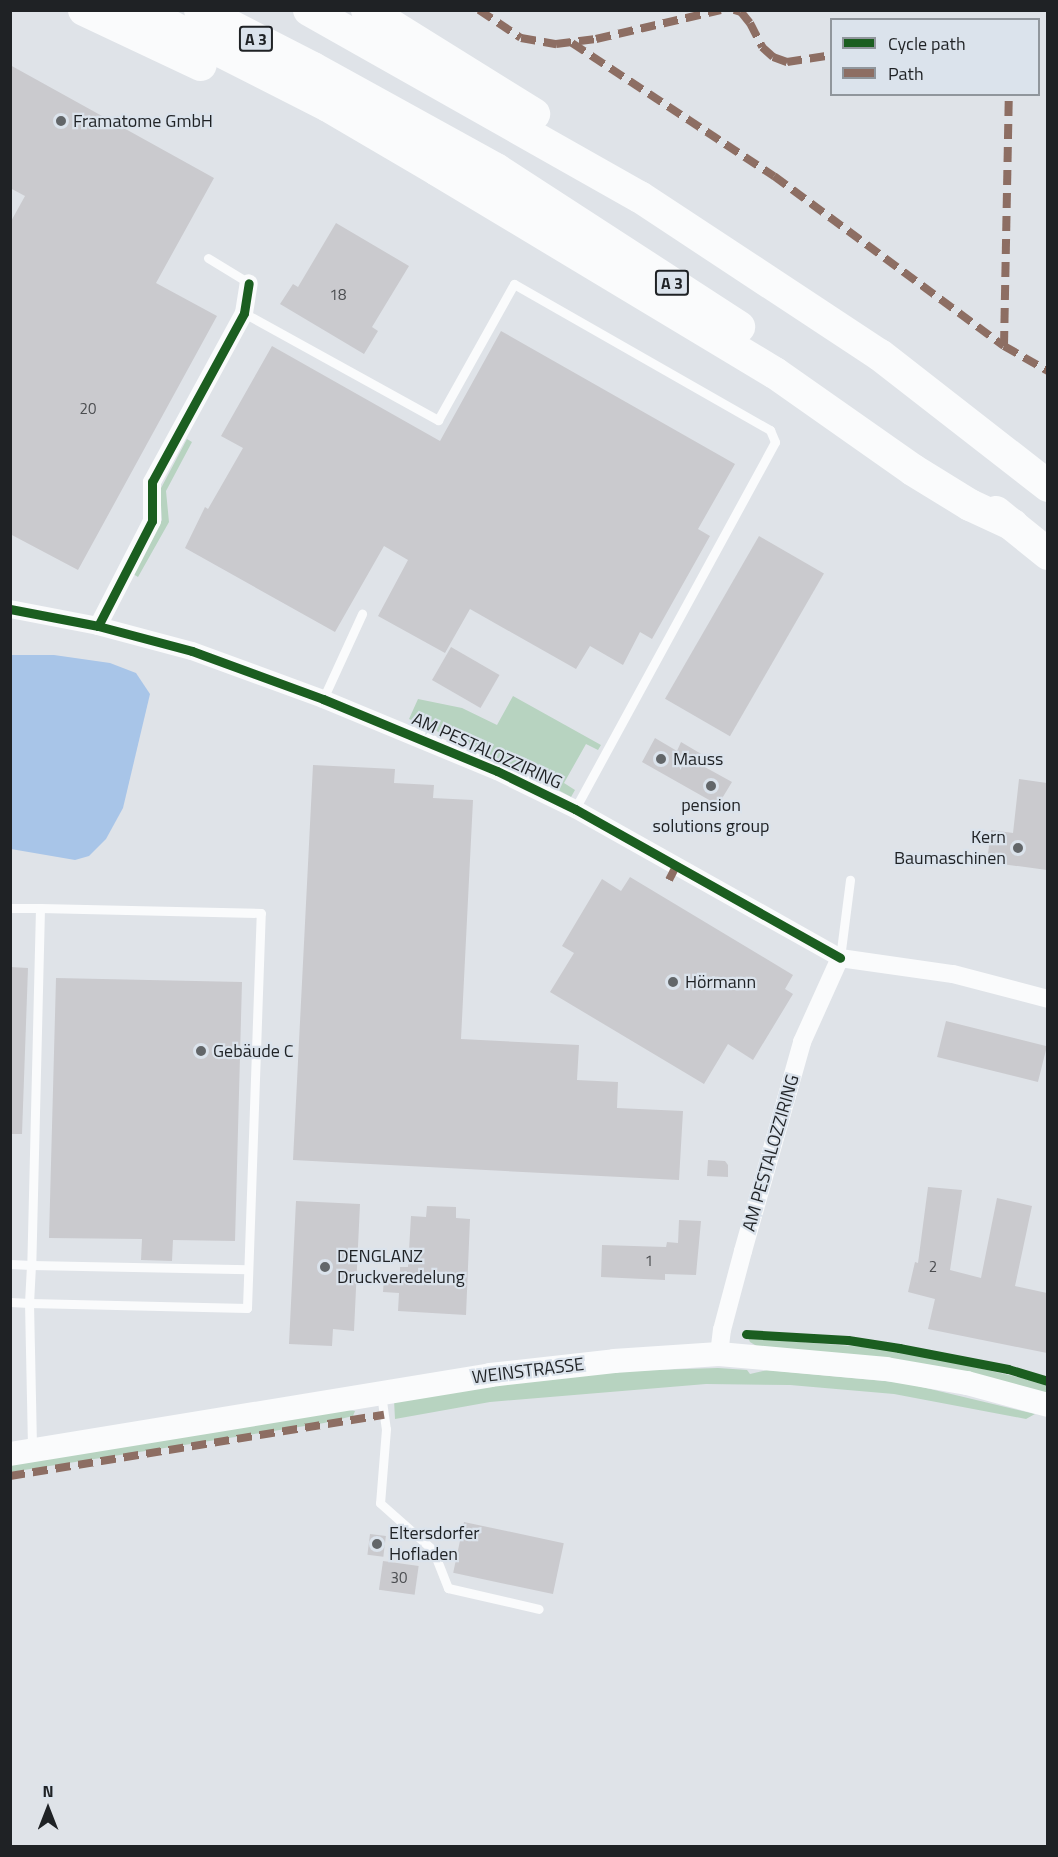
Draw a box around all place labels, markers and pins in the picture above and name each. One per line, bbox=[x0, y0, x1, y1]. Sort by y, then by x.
place label: Framatome GmbH bbox=[73, 110, 213, 132]
marker: Framatome GmbH bbox=[54, 114, 68, 128]
place label: Mauss bbox=[673, 748, 723, 770]
marker: Mauss bbox=[654, 752, 668, 766]
marker: pension solutions group bbox=[704, 779, 718, 793]
place label: pension solutions group bbox=[652, 795, 770, 838]
place label: Kern Baumaschinen bbox=[894, 827, 1006, 870]
marker: Kern Baumaschinen bbox=[1011, 841, 1025, 855]
place label: Hörmann bbox=[685, 971, 756, 993]
marker: Hörmann bbox=[666, 975, 680, 989]
place label: Gebäude C bbox=[213, 1040, 294, 1062]
marker: Gebäude C bbox=[194, 1044, 208, 1058]
place label: DENGLANZ Druckveredelung bbox=[337, 1246, 465, 1288]
marker: DENGLANZ Druckveredelung bbox=[318, 1260, 332, 1274]
place label: Eltersdorfer Hofladen bbox=[389, 1523, 479, 1565]
marker: Eltersdorfer Hofladen bbox=[370, 1537, 384, 1551]

